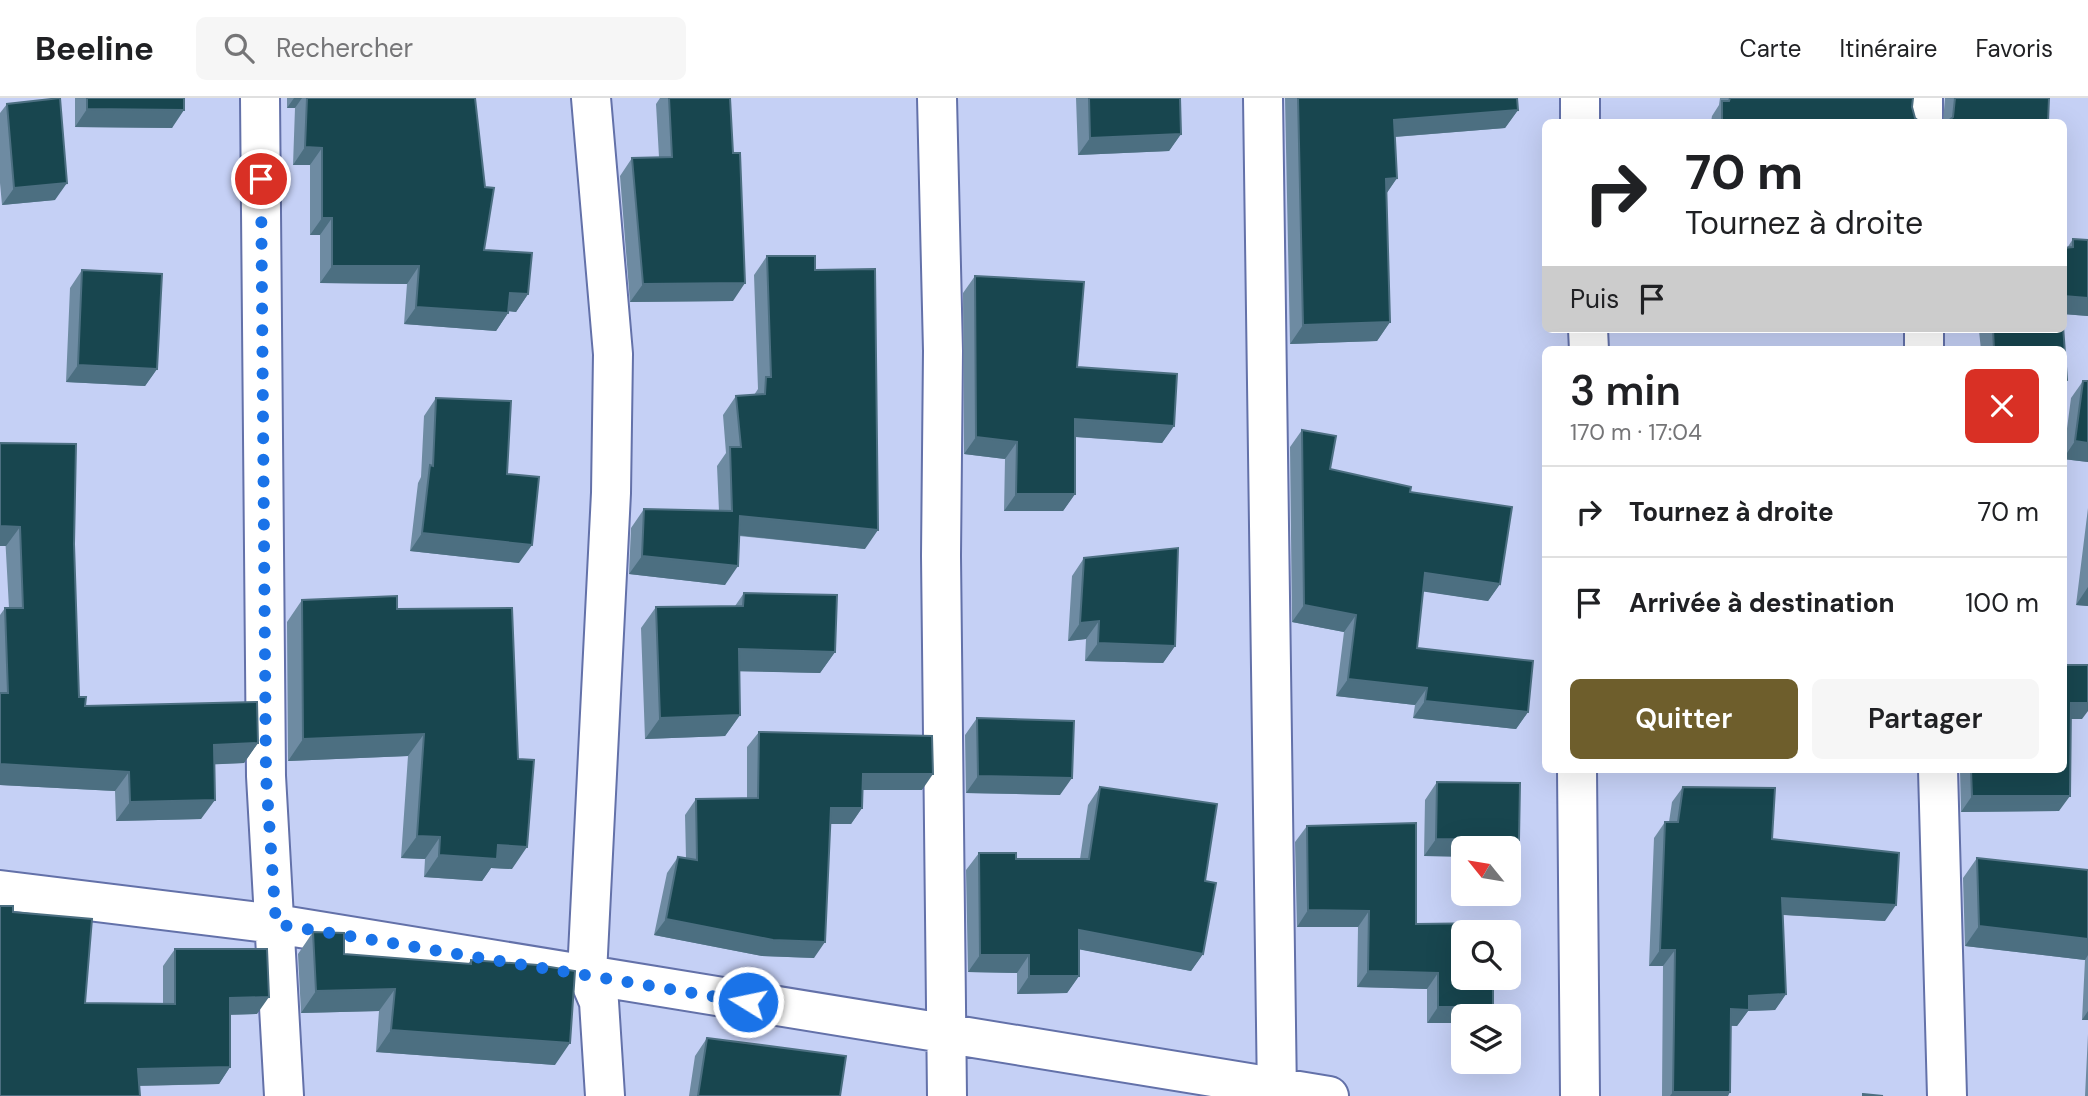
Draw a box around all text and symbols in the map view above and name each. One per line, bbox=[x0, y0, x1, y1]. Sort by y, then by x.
search box bbox=[196, 17, 686, 80]
text: Beeline bbox=[35, 27, 154, 70]
icon: search bbox=[220, 29, 258, 67]
text: Rechercher bbox=[276, 31, 413, 65]
text: Carte bbox=[1740, 33, 1801, 64]
text: Itinéraire bbox=[1839, 33, 1937, 64]
text: Favoris bbox=[1975, 33, 2053, 64]
text: 70 m bbox=[1685, 140, 1803, 204]
icon: right bbox=[1570, 147, 1661, 238]
pin bbox=[231, 149, 291, 209]
icon: arrive bbox=[242, 160, 280, 198]
text: Tournez à droite bbox=[1685, 202, 1923, 244]
icon: arrive bbox=[1633, 280, 1671, 318]
text: Puis bbox=[1570, 282, 1619, 316]
text: 3 min bbox=[1570, 363, 1681, 418]
button: close bbox=[1965, 369, 2039, 443]
text: 170 m · 17:04 bbox=[1570, 417, 1702, 447]
icon: right bbox=[1570, 493, 1608, 531]
text: Tournez à droite bbox=[1629, 495, 1834, 529]
text: 70 m bbox=[1978, 495, 2039, 529]
icon: arrive bbox=[1570, 584, 1608, 622]
text: Arrivée à destination bbox=[1629, 586, 1895, 620]
text: 100 m bbox=[1965, 586, 2039, 620]
button: Quitter bbox=[1570, 679, 1798, 759]
button: Partager bbox=[1812, 679, 2039, 759]
north arrow bbox=[1451, 836, 1521, 906]
map controls bbox=[1451, 836, 1521, 1074]
button: search bbox=[1451, 920, 1521, 990]
position arrow bbox=[711, 965, 785, 1039]
button: layers bbox=[1451, 1004, 1521, 1074]

